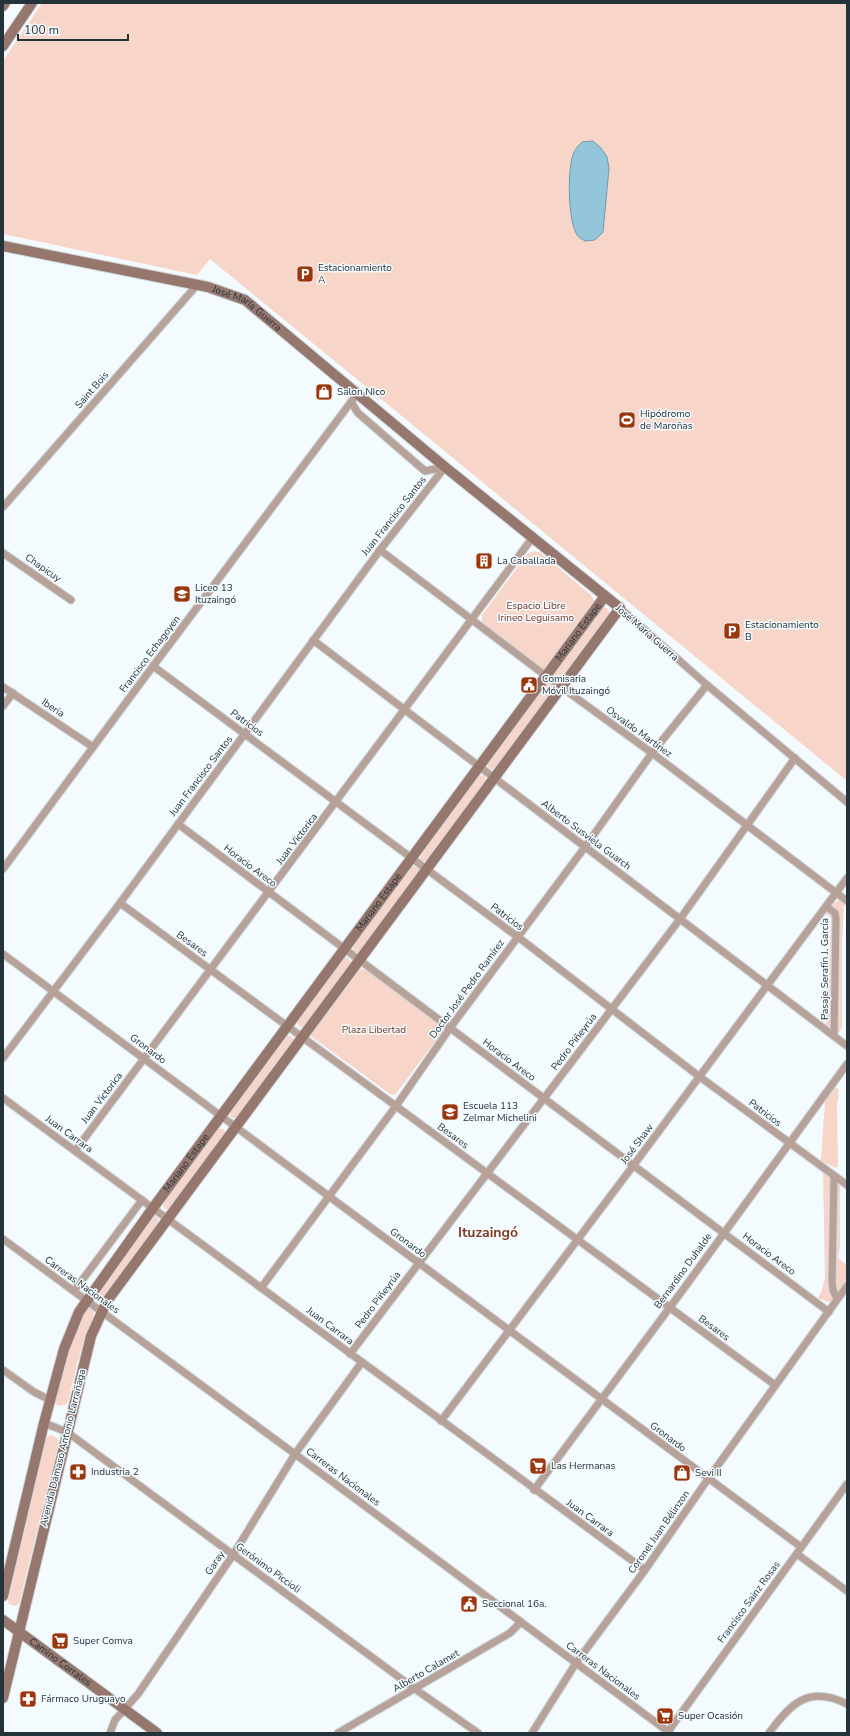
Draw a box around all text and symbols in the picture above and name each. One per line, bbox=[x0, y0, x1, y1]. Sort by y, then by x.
scale bar bbox=[18, 16, 128, 42]
text: 100 m bbox=[24, 22, 59, 38]
place label: Estacionamiento A bbox=[318, 261, 392, 287]
parking icon: Estacionamiento A bbox=[295, 264, 315, 284]
street label: José María Guerra bbox=[209, 282, 285, 335]
street label: Saint Bois bbox=[72, 368, 112, 412]
shop icon: Salon NIco bbox=[314, 382, 334, 402]
place label: Salon NIco bbox=[337, 385, 386, 399]
place label: Hipódromo de Maroñas bbox=[640, 407, 693, 433]
sports icon: Hipódromo de Maroñas bbox=[617, 410, 637, 430]
street label: Juan Francisco Santos bbox=[358, 473, 430, 560]
street label: Chapicuy bbox=[22, 550, 65, 586]
building icon: La Caballada bbox=[474, 551, 494, 571]
place label: La Caballada bbox=[497, 554, 556, 568]
place label: Liceo 13 Ituzaingó bbox=[195, 581, 236, 607]
school or university icon: Liceo 13 Ituzaingó bbox=[172, 584, 192, 604]
park label: Espacio Libre Irineo Leguisamo bbox=[498, 599, 575, 625]
street label: Mariano Estape bbox=[552, 600, 605, 664]
street label: José María Guerra bbox=[612, 601, 682, 664]
street label: Francisco Echagoyen bbox=[116, 613, 184, 695]
place label: Estacionamiento B bbox=[745, 618, 819, 644]
parking icon: Estacionamiento B bbox=[722, 621, 742, 641]
place label: Comisaria Móvil Ituzaingó bbox=[542, 672, 610, 698]
public building icon: Comisaria Móvil Ituzaingó bbox=[519, 675, 539, 695]
street label: Iberia bbox=[39, 695, 67, 721]
street label: Osvaldo Martínez bbox=[603, 703, 675, 761]
street label: Patricios bbox=[227, 706, 267, 740]
street label: Juan Francisco Santos bbox=[165, 733, 236, 820]
street label: Alberto Susviela Guarch bbox=[538, 797, 634, 873]
street label: Juan Victorica bbox=[272, 810, 321, 868]
street label: Horacio Areco bbox=[221, 841, 280, 891]
street label: Mariano Estape bbox=[352, 870, 405, 934]
street label: Patricios bbox=[488, 900, 527, 934]
street label: Pasaje Serafín J. García bbox=[818, 918, 832, 1020]
street label: Besares bbox=[173, 928, 211, 960]
street label: Doctor José Pedro Ramírez bbox=[426, 936, 508, 1041]
street label: Pedro Piñeyrúa bbox=[548, 1011, 600, 1073]
park label: Plaza Libertad bbox=[342, 1023, 406, 1037]
street label: Gronardo bbox=[127, 1031, 169, 1068]
street label: Horacio Areco bbox=[480, 1035, 539, 1085]
street label: Juan Victorica bbox=[77, 1069, 126, 1127]
street label: Patricios bbox=[746, 1096, 785, 1130]
place label: Escuela 113 Zelmar Michelini bbox=[463, 1099, 537, 1125]
school or university icon: Escuela 113 Zelmar Michelini bbox=[440, 1102, 460, 1122]
street label: Juan Carrara bbox=[42, 1111, 96, 1156]
street label: Besares bbox=[434, 1120, 472, 1152]
street label: José Shaw bbox=[617, 1121, 657, 1168]
street label: Mariano Estape bbox=[160, 1131, 213, 1195]
district label: Ituzaingó bbox=[458, 1223, 518, 1242]
street label: Gronardo bbox=[387, 1225, 429, 1262]
street label: Horacio Areco bbox=[740, 1229, 799, 1279]
street label: Bernardino Duhalde bbox=[651, 1230, 715, 1312]
street label: Carreras Nacionales bbox=[42, 1253, 123, 1317]
street label: Pedro Piñeyrúa bbox=[352, 1269, 404, 1331]
street label: Juan Carrara bbox=[303, 1303, 356, 1348]
street label: Besares bbox=[695, 1312, 733, 1344]
street label: Avenida Dámaso Antonio Larrañaga bbox=[37, 1368, 89, 1528]
street label: Gronardo bbox=[647, 1419, 689, 1456]
street label: Carreras Nacionales bbox=[303, 1444, 383, 1510]
supermarket icon: Las Hermanas bbox=[528, 1456, 548, 1476]
place label: Las Hermanas bbox=[551, 1459, 615, 1473]
pharmacy icon: Industria 2 bbox=[68, 1462, 88, 1482]
shop icon: Sevi II bbox=[672, 1463, 692, 1483]
place label: Industria 2 bbox=[91, 1465, 139, 1479]
place label: Sevi II bbox=[695, 1466, 722, 1480]
street label: Coronel Juan Bélinzon bbox=[625, 1488, 693, 1576]
street label: Juan Carrara bbox=[563, 1495, 617, 1540]
street label: Gerónimo Piccioli bbox=[233, 1540, 303, 1596]
street label: Garay bbox=[202, 1547, 229, 1578]
street label: Francisco Sainz Rosas bbox=[715, 1558, 784, 1646]
public building icon: Seccional 16a. bbox=[459, 1594, 479, 1614]
place label: Seccional 16a. bbox=[482, 1597, 547, 1611]
supermarket icon: Super Comva bbox=[50, 1631, 70, 1651]
street label: Camino Corrales bbox=[26, 1634, 94, 1690]
place label: Super Comva bbox=[73, 1634, 133, 1648]
street label: Carreras Nacionales bbox=[563, 1638, 643, 1704]
street label: Alberto Calamet bbox=[390, 1646, 462, 1696]
pharmacy icon: Fármaco Uruguayo bbox=[18, 1689, 38, 1709]
place label: Fármaco Uruguayo bbox=[41, 1692, 126, 1706]
supermarket icon: Super Ocasión bbox=[655, 1706, 675, 1726]
place label: Super Ocasión bbox=[678, 1709, 743, 1723]

